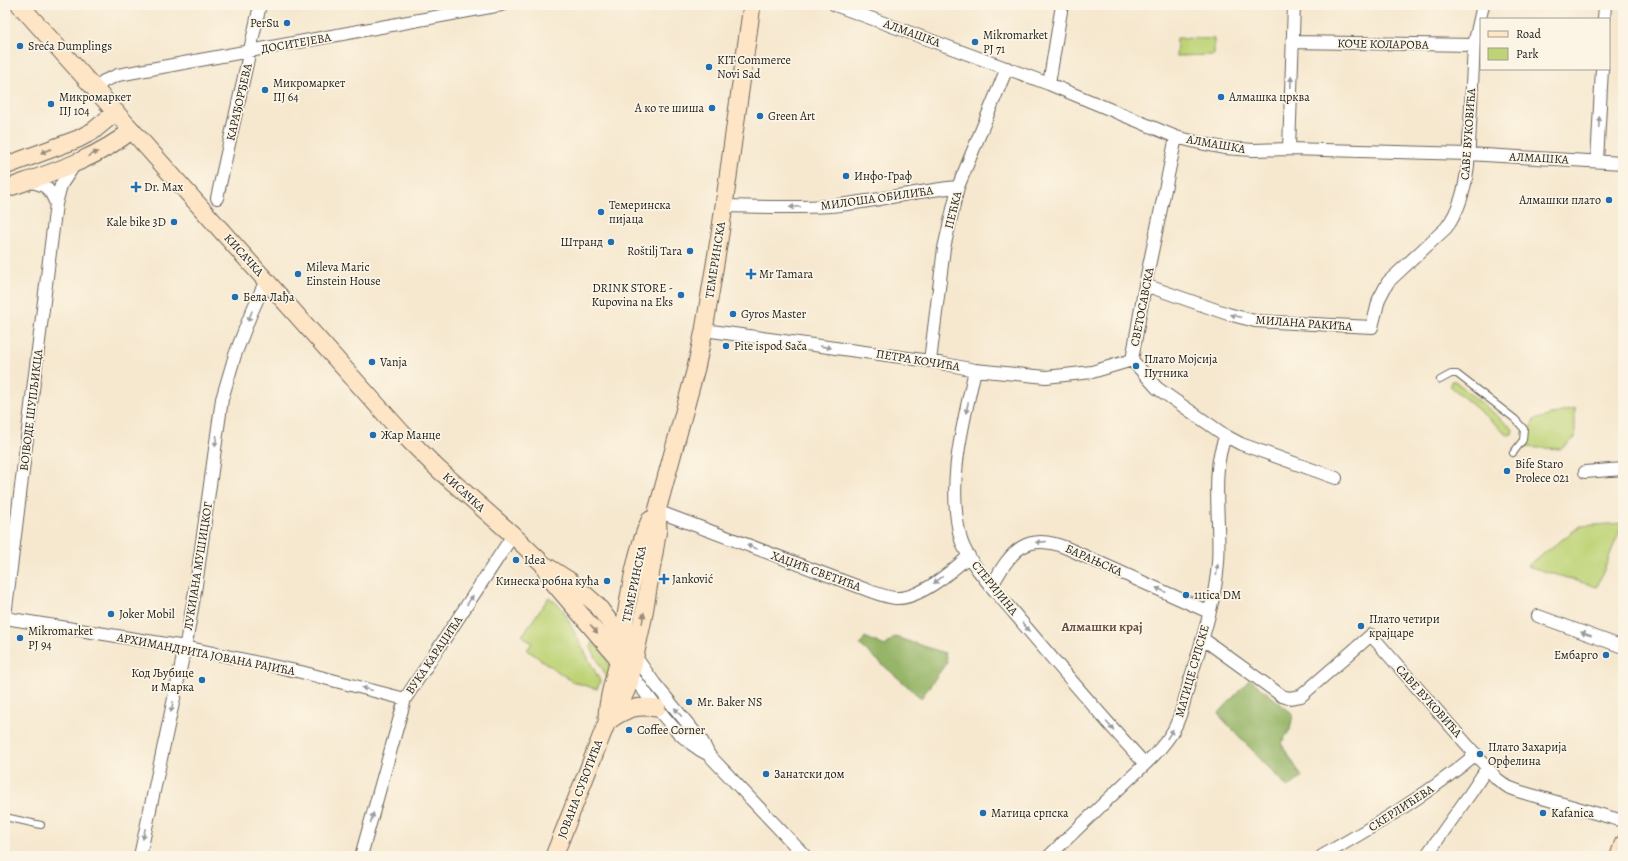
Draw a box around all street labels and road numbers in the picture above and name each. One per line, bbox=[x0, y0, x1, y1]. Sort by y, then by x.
street label: АЛМАШКА bbox=[880, 15, 944, 51]
street label: ДОСИТЕЈЕВА bbox=[260, 29, 333, 57]
street label: КОЧЕ КОЛАРОВА bbox=[1337, 35, 1430, 53]
street label: КАРАЂОРЂЕВА bbox=[222, 61, 256, 142]
street label: САВЕ ВУКОВИЋА bbox=[1457, 87, 1479, 180]
street label: АЛМАШКА bbox=[1184, 131, 1248, 157]
street label: АЛМАШКА bbox=[1508, 148, 1570, 168]
street label: МИЛОША ОБИЛИЋА bbox=[820, 182, 935, 214]
street label: ПЕЋКА bbox=[941, 189, 966, 230]
street label: ТЕМЕРИНСКА bbox=[701, 219, 729, 300]
street label: КИСАЧКА bbox=[221, 230, 268, 280]
street label: СВЕТОСАВСКА bbox=[1126, 265, 1158, 348]
street label: МИЛАНА РАКИЋА bbox=[1255, 312, 1354, 334]
street label: ПЕТРА КОЧИЋА bbox=[875, 345, 962, 375]
street label: ВОЈВОДЕ ШУПЉИКЦА bbox=[16, 347, 47, 472]
street label: КИСАЧКА bbox=[439, 469, 489, 516]
street label: ЛУКИЈАНА МУШИЦКОГ bbox=[180, 501, 216, 631]
street label: БАРАЊСКА bbox=[1063, 540, 1126, 580]
street label: ТЕМЕРИНСКА bbox=[618, 543, 650, 624]
street label: ХАЏИЋ СВЕТИЋА bbox=[769, 547, 864, 595]
street label: СТЕРИЈИНА bbox=[968, 557, 1022, 619]
street label: ВУКА КАРАЏИЋА bbox=[402, 612, 467, 697]
street label: МАТИЦЕ СРПСКЕ bbox=[1171, 623, 1213, 719]
street label: АРХИМАНДРИТА ЈОВАНА РАЈИЋА bbox=[115, 629, 297, 679]
street label: САВЕ ВУКОВИЋА bbox=[1392, 661, 1466, 741]
street label: ЈОВАНА СУБОТИЋА bbox=[554, 736, 607, 841]
street label: СКЕРЛИЋЕВА bbox=[1365, 780, 1438, 835]

